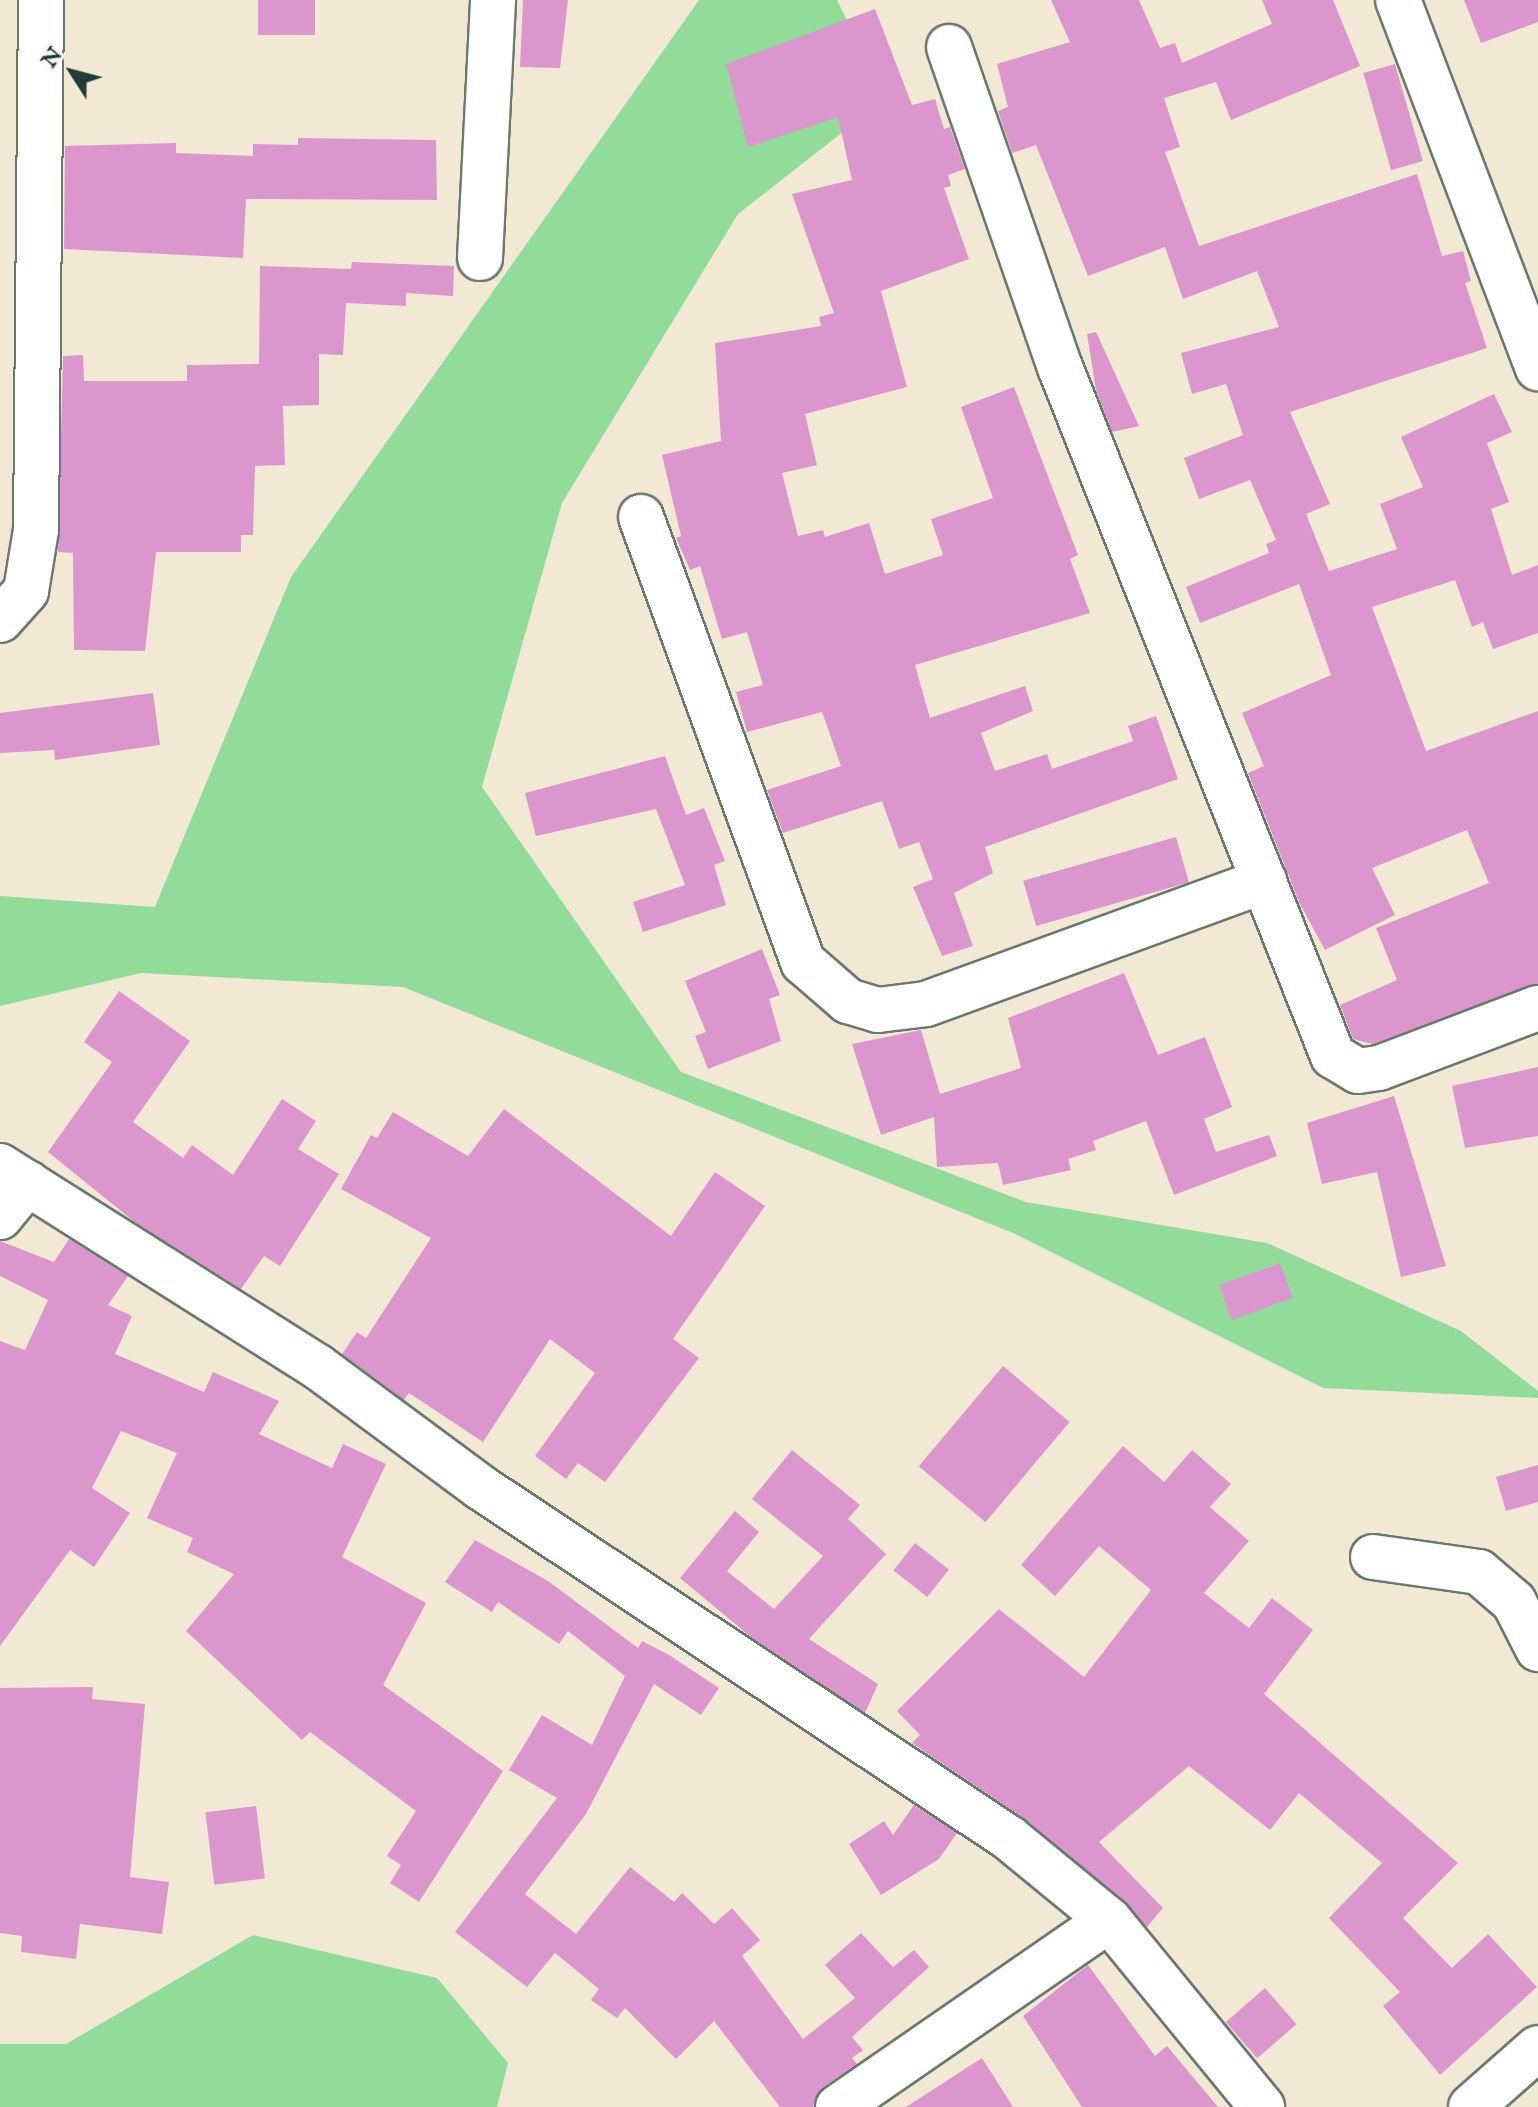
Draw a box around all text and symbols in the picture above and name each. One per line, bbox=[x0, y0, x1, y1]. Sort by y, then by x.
north arrow bbox=[32, 32, 112, 112]
text: N bbox=[36, 42, 70, 74]

